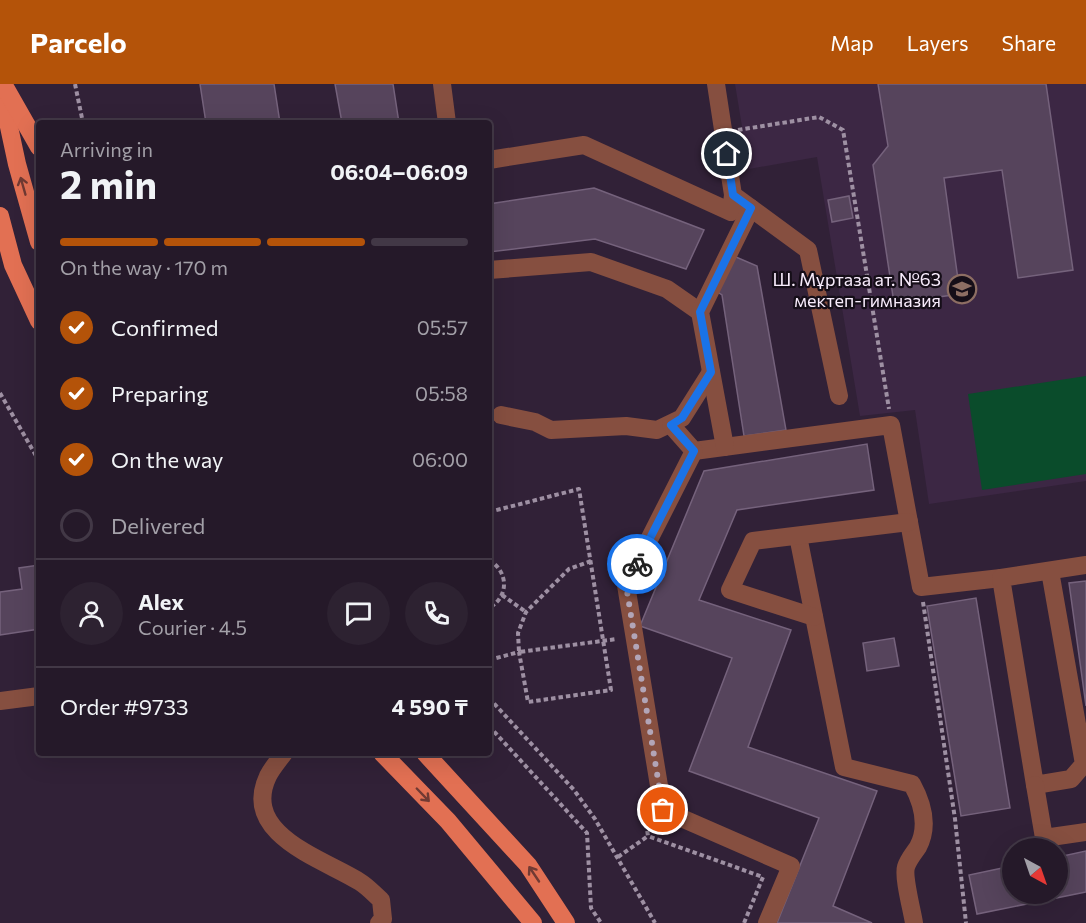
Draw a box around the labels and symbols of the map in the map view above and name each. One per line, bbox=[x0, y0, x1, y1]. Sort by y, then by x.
pin bbox=[701, 128, 752, 179]
one-way arrow bbox=[17, 177, 28, 196]
place label: Ш. Мұртаза ат. №63 мектеп-гимназия bbox=[773, 268, 941, 311]
school or university icon: Ш. Мұртаза ат. №63 мектеп-гимназия bbox=[946, 273, 978, 305]
courier bbox=[607, 534, 667, 594]
pin bbox=[637, 784, 688, 835]
one-way arrow bbox=[415, 787, 429, 802]
north arrow bbox=[1002, 838, 1068, 904]
one-way arrow bbox=[527, 866, 540, 883]

